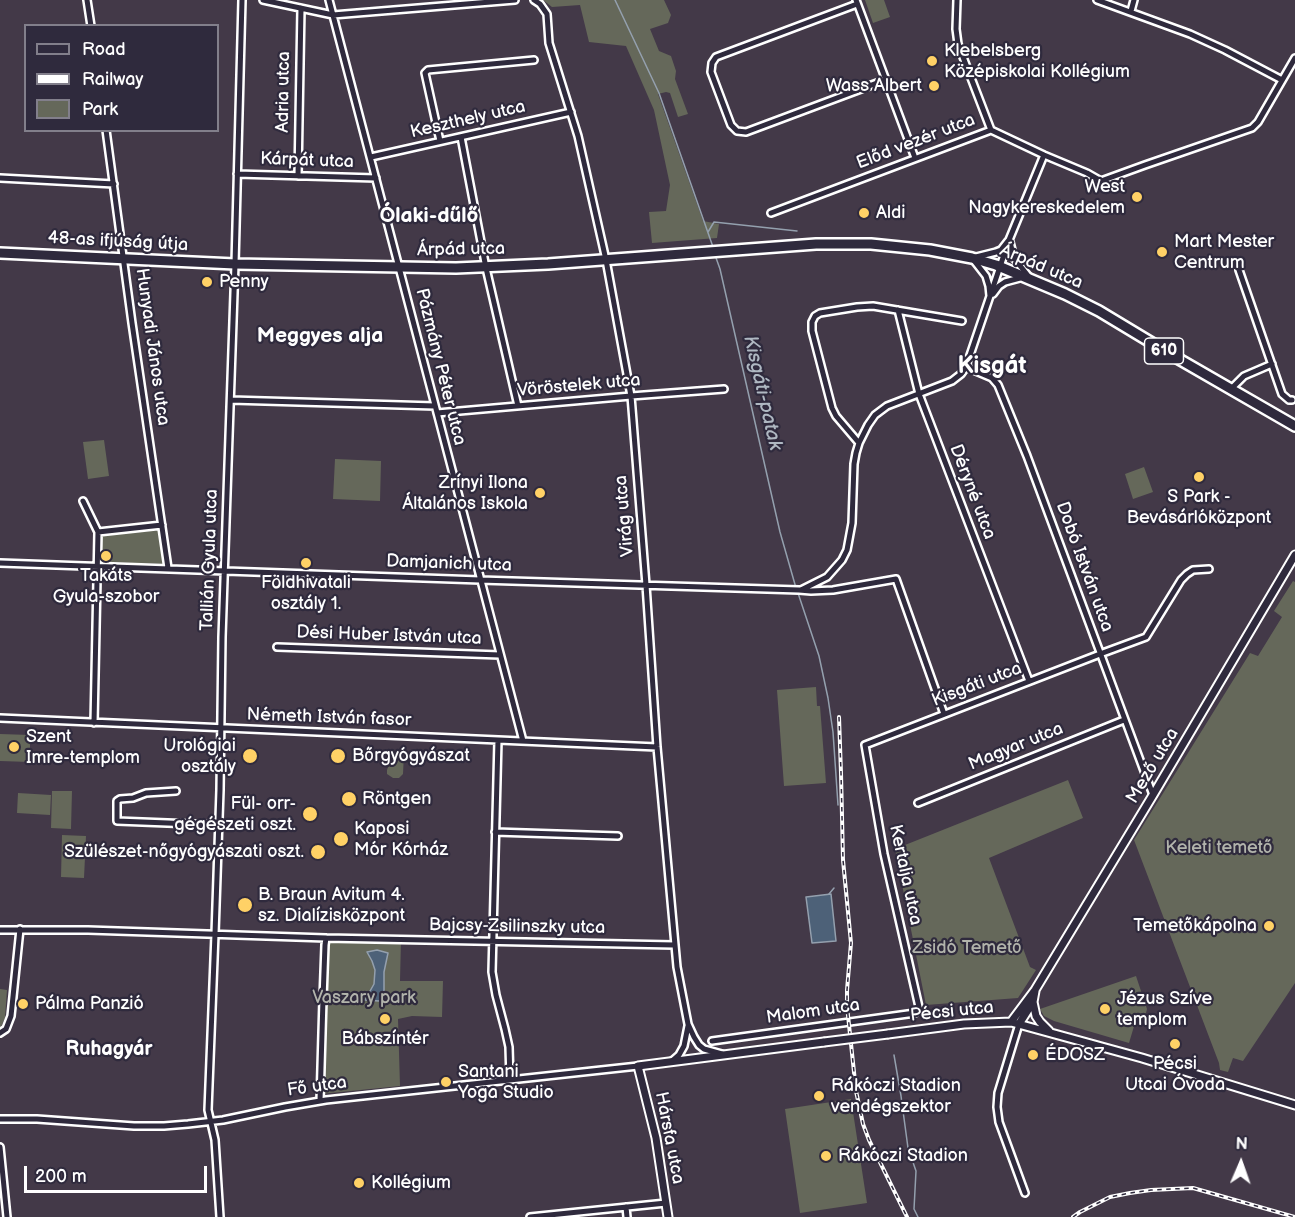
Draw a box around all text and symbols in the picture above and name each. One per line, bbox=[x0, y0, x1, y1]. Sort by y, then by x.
legend bbox=[24, 24, 219, 132]
text: Road bbox=[82, 39, 126, 60]
place label: Klebelsberg Középiskolai Kollégium bbox=[944, 40, 1130, 82]
street label: Adria utca bbox=[272, 51, 296, 133]
marker: Klebelsberg Középiskolai Kollégium bbox=[925, 54, 939, 68]
text: Railway bbox=[82, 69, 144, 90]
place label: Wass Albert bbox=[826, 75, 922, 97]
marker: Wass Albert bbox=[927, 79, 941, 93]
street label: Keszthely utca bbox=[408, 96, 528, 144]
text: Park bbox=[82, 99, 118, 120]
street label: Előd vezér utca bbox=[854, 109, 978, 175]
street label: Kárpát utca bbox=[260, 149, 354, 173]
place label: West Nagykereskedelem bbox=[968, 176, 1125, 219]
marker: West Nagykereskedelem bbox=[1130, 190, 1144, 204]
place label: Aldi bbox=[876, 202, 905, 224]
district label: Ólaki-dűlő bbox=[380, 204, 478, 230]
marker: Aldi bbox=[857, 206, 871, 220]
street label: 48-as ifjúság útja bbox=[47, 228, 189, 256]
place label: Mart Mester Centrum bbox=[1174, 231, 1274, 274]
street label: Árpád utca bbox=[417, 238, 505, 262]
street label: Árpád utca bbox=[996, 240, 1086, 294]
marker: Mart Mester Centrum bbox=[1155, 245, 1169, 259]
street label: Hunyadi János utca bbox=[130, 267, 174, 427]
place label: Penny bbox=[219, 271, 269, 293]
marker: Penny bbox=[200, 275, 214, 289]
street label: Pázmány Péter utca bbox=[410, 286, 470, 448]
district label: Meggyes alja bbox=[257, 324, 383, 350]
water label: Kisgáti-patak bbox=[737, 333, 787, 453]
road number: 610 bbox=[1144, 338, 1184, 364]
district label: Kisgát bbox=[958, 353, 1026, 381]
street label: Vöröstelek utca bbox=[516, 370, 642, 402]
street label: Déryné utca bbox=[944, 442, 1000, 542]
marker: S Park - Bevásárlóközpont bbox=[1192, 470, 1206, 484]
place label: Zrínyi Ilona Általános Iskola bbox=[402, 472, 528, 514]
street label: Virág utca bbox=[611, 474, 639, 558]
marker: Zrínyi Ilona Általános Iskola bbox=[533, 486, 547, 500]
place label: S Park - Bevásárlóközpont bbox=[1127, 486, 1271, 528]
street label: Tallián Gyula utca bbox=[197, 489, 223, 631]
street label: Dobó István utca bbox=[1050, 499, 1118, 635]
marker: Takáts Gyula-szobor bbox=[99, 549, 113, 563]
street label: Damjanich utca bbox=[386, 551, 512, 577]
marker: Földhivatali osztály 1. bbox=[299, 556, 313, 570]
place label: Takáts Gyula-szobor bbox=[53, 565, 159, 608]
place label: Földhivatali osztály 1. bbox=[261, 572, 351, 614]
street label: Dési Huber István utca bbox=[296, 622, 482, 650]
street label: Kisgáti utca bbox=[929, 658, 1025, 712]
street label: Németh István fasor bbox=[246, 704, 412, 732]
street label: Magyar utca bbox=[966, 718, 1066, 776]
street label: Mező utca bbox=[1122, 724, 1184, 808]
place label: Szent Imre-templom bbox=[26, 726, 140, 768]
place label: Urológiai osztály bbox=[163, 735, 236, 777]
marker: Szent Imre-templom bbox=[7, 740, 21, 754]
place label: Bőrgyógyászat bbox=[352, 745, 470, 767]
marker: Urológiai osztály bbox=[241, 747, 259, 765]
marker: Bőrgyógyászat bbox=[329, 747, 347, 765]
place label: Röntgen bbox=[362, 788, 431, 810]
marker: Röntgen bbox=[340, 790, 358, 808]
place label: Fül- orr- gégészeti oszt. bbox=[174, 793, 296, 836]
marker: Fül- orr- gégészeti oszt. bbox=[301, 805, 319, 823]
place label: Kaposi Mór Kórház bbox=[354, 818, 448, 860]
street label: Kertalja utca bbox=[884, 823, 926, 927]
marker: Kaposi Mór Kórház bbox=[332, 830, 350, 848]
park label: Keleti temető bbox=[1165, 837, 1273, 859]
place label: Szülészet-nőgyógyászati oszt. bbox=[64, 841, 304, 863]
marker: Szülészet-nőgyógyászati oszt. bbox=[309, 843, 327, 861]
place label: B. Braun Avitum 4. sz. Dialízisközpont bbox=[258, 884, 405, 926]
marker: B. Braun Avitum 4. sz. Dialízisközpont bbox=[236, 896, 254, 914]
street label: Bajcsy-Zsilinszky utca bbox=[429, 915, 605, 939]
place label: Temetőkápolna bbox=[1133, 915, 1257, 937]
marker: Temetőkápolna bbox=[1262, 919, 1276, 933]
park label: Zsidó Temető bbox=[912, 937, 1022, 959]
park label: Vaszary park bbox=[312, 987, 416, 1009]
place label: Jézus Szíve templom bbox=[1117, 988, 1212, 1030]
place label: Pálma Panzió bbox=[35, 993, 144, 1015]
street label: Malom utca bbox=[765, 995, 861, 1029]
marker: Pálma Panzió bbox=[16, 997, 30, 1011]
street label: Pécsi utca bbox=[909, 997, 995, 1027]
marker: Jézus Szíve templom bbox=[1098, 1002, 1112, 1016]
marker: Bábszíntér bbox=[378, 1012, 392, 1026]
place label: Bábszíntér bbox=[342, 1028, 428, 1050]
marker: Pécsi Utcai Óvoda bbox=[1168, 1037, 1182, 1051]
district label: Ruhagyár bbox=[65, 1038, 153, 1062]
place label: ÉDOSZ bbox=[1045, 1044, 1105, 1066]
marker: ÉDOSZ bbox=[1026, 1048, 1040, 1062]
place label: Pécsi Utcai Óvoda bbox=[1125, 1053, 1225, 1096]
place label: Santani Yoga Studio bbox=[458, 1061, 554, 1104]
street label: Fő utca bbox=[286, 1072, 348, 1102]
marker: Santani Yoga Studio bbox=[439, 1075, 453, 1089]
place label: Rákóczi Stadion vendégszektor bbox=[831, 1075, 961, 1118]
marker: Rákóczi Stadion vendégszektor bbox=[812, 1089, 826, 1103]
street label: Hársfa utca bbox=[649, 1090, 689, 1186]
north arrow bbox=[1211, 1133, 1271, 1193]
text: N bbox=[1235, 1135, 1248, 1154]
place label: Rákóczi Stadion bbox=[838, 1145, 968, 1167]
marker: Rákóczi Stadion bbox=[819, 1149, 833, 1163]
scale bar bbox=[27, 1154, 210, 1192]
text: 200 m bbox=[35, 1166, 87, 1187]
place label: Kollégium bbox=[371, 1172, 451, 1194]
marker: Kollégium bbox=[352, 1176, 366, 1190]

